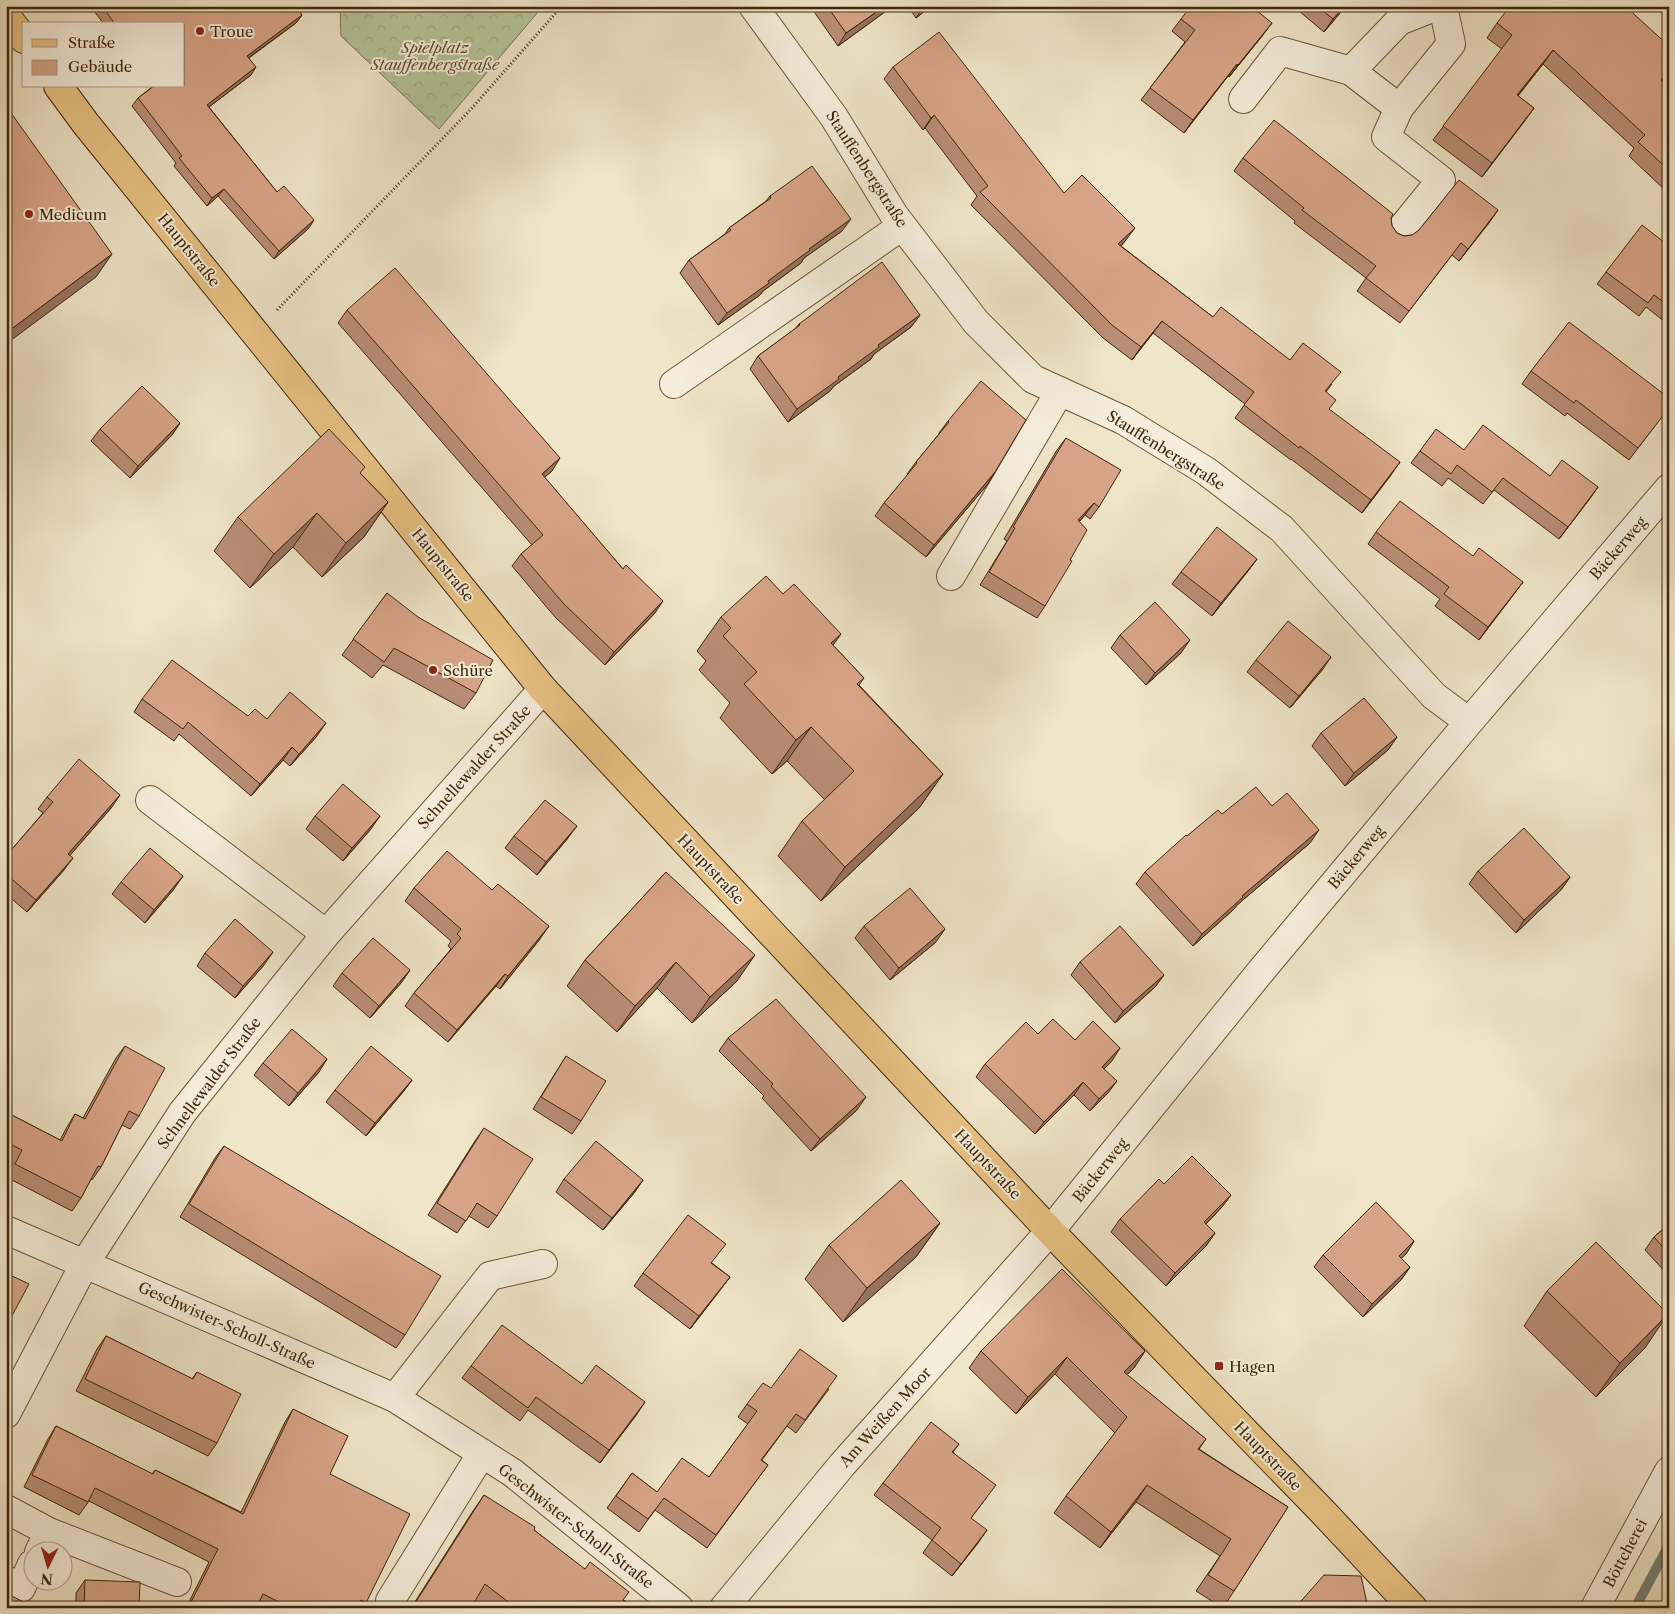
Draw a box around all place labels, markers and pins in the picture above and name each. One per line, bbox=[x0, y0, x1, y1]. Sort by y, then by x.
place label: Troue bbox=[210, 22, 253, 41]
marker: Troue bbox=[194, 25, 206, 37]
place label: Medicum bbox=[39, 205, 107, 224]
marker: Medicum bbox=[23, 208, 35, 220]
place label: Schüre bbox=[443, 661, 493, 680]
marker: Schüre bbox=[427, 664, 439, 676]
place label: Hagen bbox=[1229, 1357, 1276, 1376]
marker: Hagen bbox=[1213, 1360, 1225, 1372]

